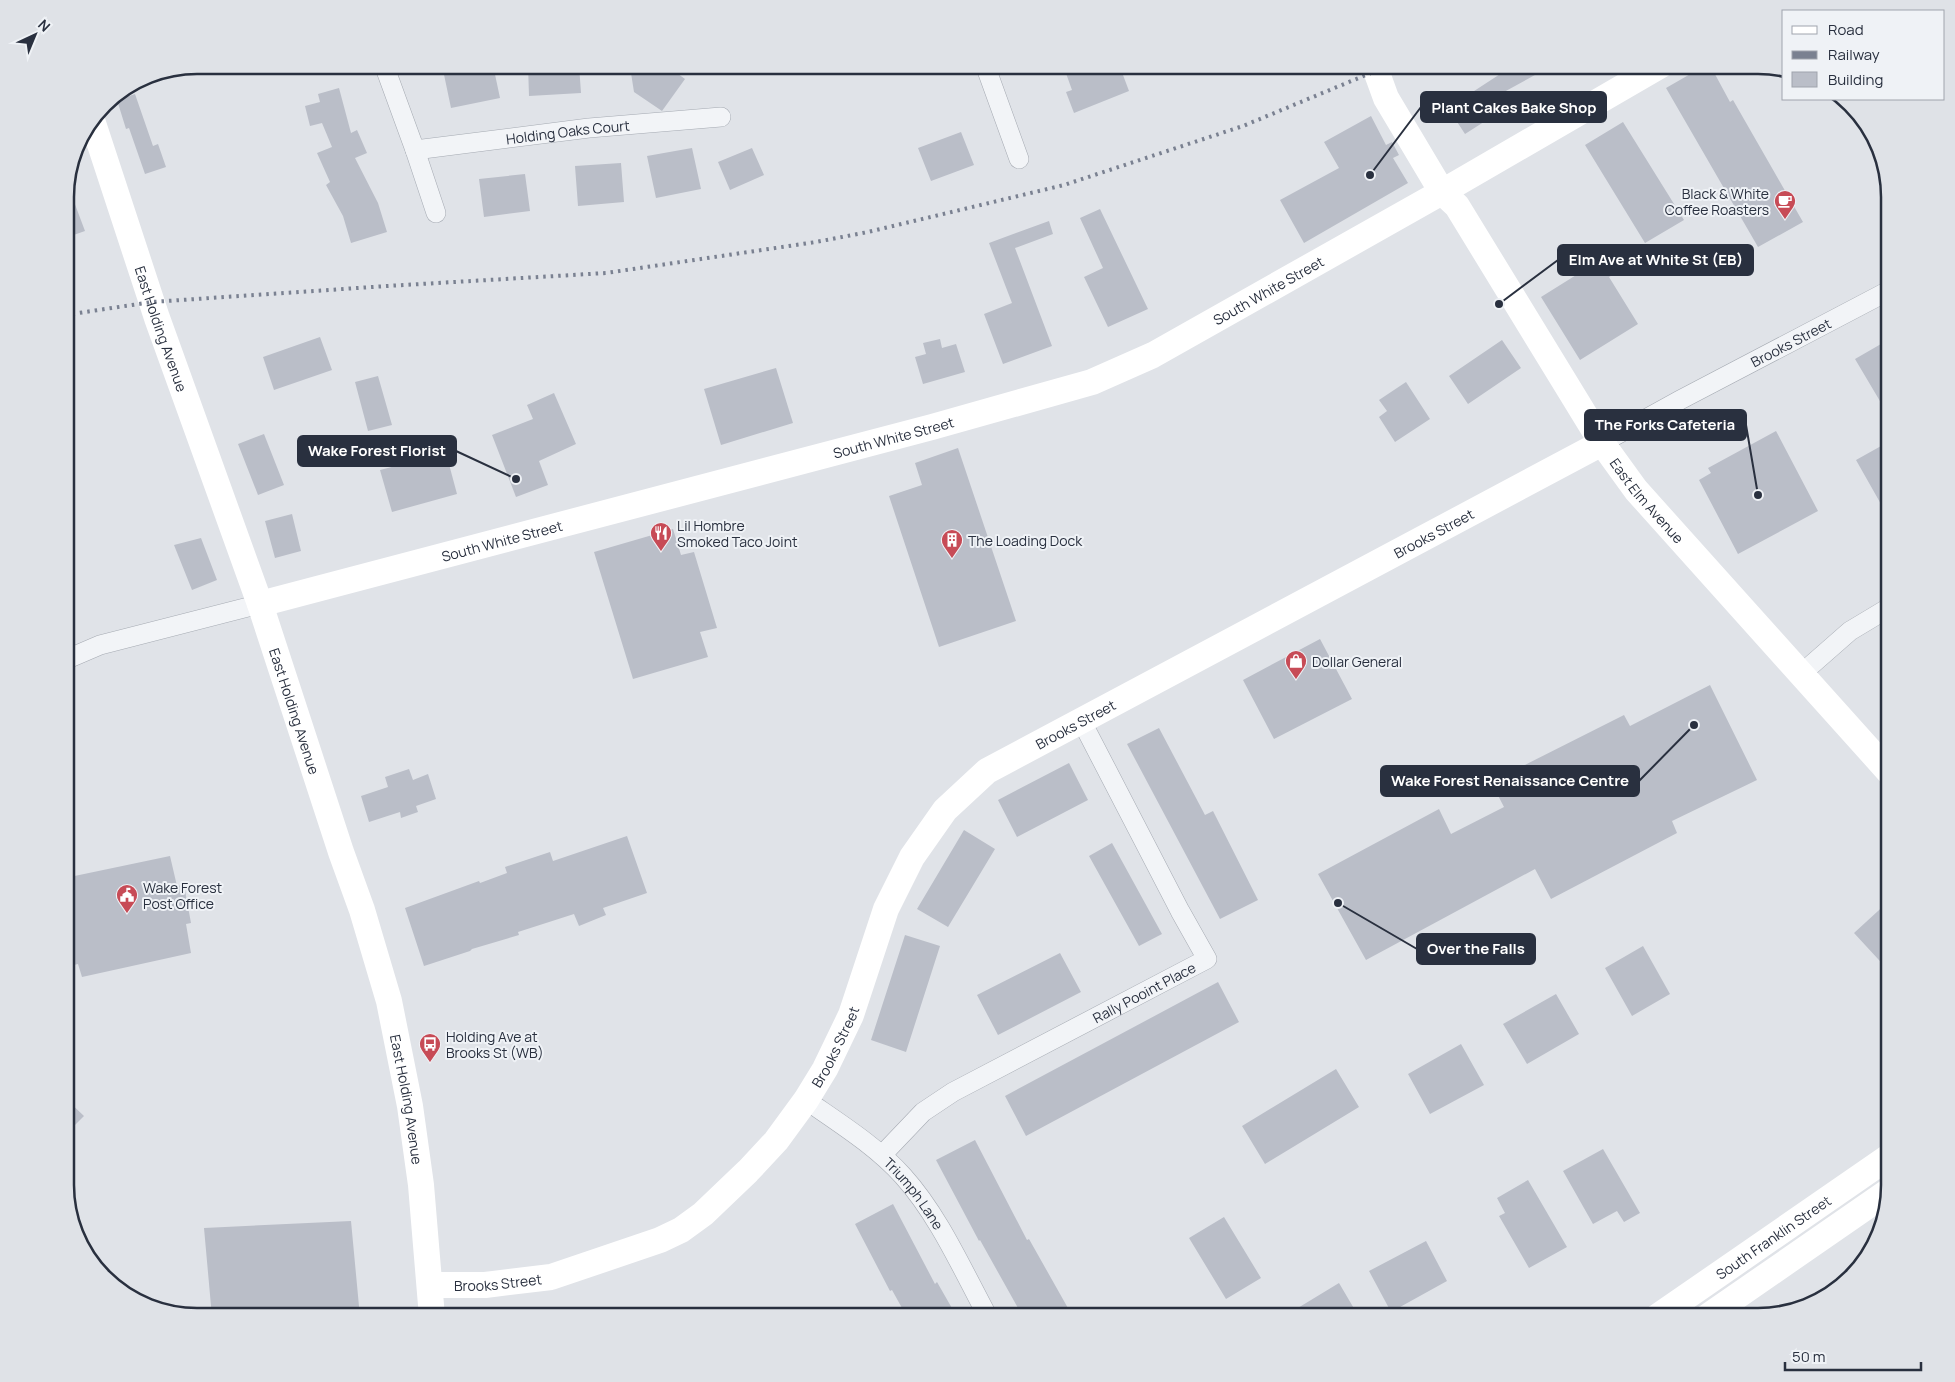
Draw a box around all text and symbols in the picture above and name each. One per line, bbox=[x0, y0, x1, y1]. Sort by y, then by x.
north arrow bbox=[10, 10, 60, 60]
legend bbox=[1782, 10, 1945, 100]
text: N bbox=[34, 15, 55, 36]
text: Road bbox=[1828, 19, 1864, 40]
text: Railway bbox=[1828, 44, 1880, 65]
text: Building bbox=[1828, 69, 1883, 90]
callout: Plant Cakes Bake Shop bbox=[1421, 92, 1606, 122]
text: Plant Cakes Bake Shop bbox=[1432, 97, 1596, 118]
street label: Holding Oaks Court bbox=[505, 115, 631, 148]
place label: Black & White Coffee Roasters bbox=[1665, 184, 1769, 219]
cafe icon: Black & White Coffee Roasters bbox=[1773, 189, 1797, 220]
callout: Elm Ave at White St (EB) bbox=[1558, 245, 1753, 275]
text: Elm Ave at White St (EB) bbox=[1569, 249, 1743, 270]
street label: South White Street bbox=[1209, 251, 1327, 329]
street label: East Holding Avenue bbox=[131, 263, 192, 394]
street label: Brooks Street bbox=[1747, 313, 1834, 371]
callout: The Forks Cafeteria bbox=[1585, 410, 1746, 440]
street label: South White Street bbox=[831, 412, 956, 462]
text: The Forks Cafeteria bbox=[1595, 414, 1735, 435]
callout: Wake Forest Florist bbox=[298, 436, 456, 466]
text: Wake Forest Florist bbox=[308, 440, 446, 461]
street label: East Elm Avenue bbox=[1606, 454, 1688, 547]
street label: Brooks Street bbox=[1390, 504, 1477, 562]
street label: South White Street bbox=[439, 515, 565, 565]
place label: Lil Hombre Smoked Taco Joint bbox=[677, 516, 798, 551]
restaurant icon: Lil Hombre Smoked Taco Joint bbox=[649, 521, 673, 552]
building icon: The Loading Dock bbox=[940, 528, 964, 559]
place label: The Loading Dock bbox=[968, 531, 1083, 550]
street label: East Holding Avenue bbox=[265, 646, 324, 777]
shop icon: Dollar General bbox=[1284, 649, 1308, 680]
place label: Dollar General bbox=[1312, 652, 1402, 671]
street label: Brooks Street bbox=[1032, 695, 1119, 753]
callout: Wake Forest Renaissance Centre bbox=[1381, 766, 1639, 796]
text: Wake Forest Renaissance Centre bbox=[1391, 770, 1629, 791]
place label: Wake Forest Post Office bbox=[143, 878, 223, 913]
public building icon: Wake Forest Post Office bbox=[115, 883, 139, 914]
callout: Over the Falls bbox=[1417, 934, 1535, 964]
text: Over the Falls bbox=[1427, 938, 1525, 959]
street label: Rally Pooint Place bbox=[1089, 957, 1199, 1027]
street label: Brooks Street bbox=[807, 1003, 863, 1091]
place label: Holding Ave at Brooks St (WB) bbox=[446, 1027, 544, 1062]
bus stop icon: Holding Ave at Brooks St (WB) bbox=[418, 1032, 442, 1063]
street label: East Holding Avenue bbox=[386, 1033, 428, 1166]
street label: Triumph Lane bbox=[880, 1153, 948, 1233]
street label: South Franklin Street bbox=[1712, 1190, 1835, 1283]
street label: Brooks Street bbox=[454, 1269, 543, 1295]
scale bar bbox=[1785, 1340, 1921, 1372]
text: 50 m bbox=[1792, 1346, 1826, 1367]

